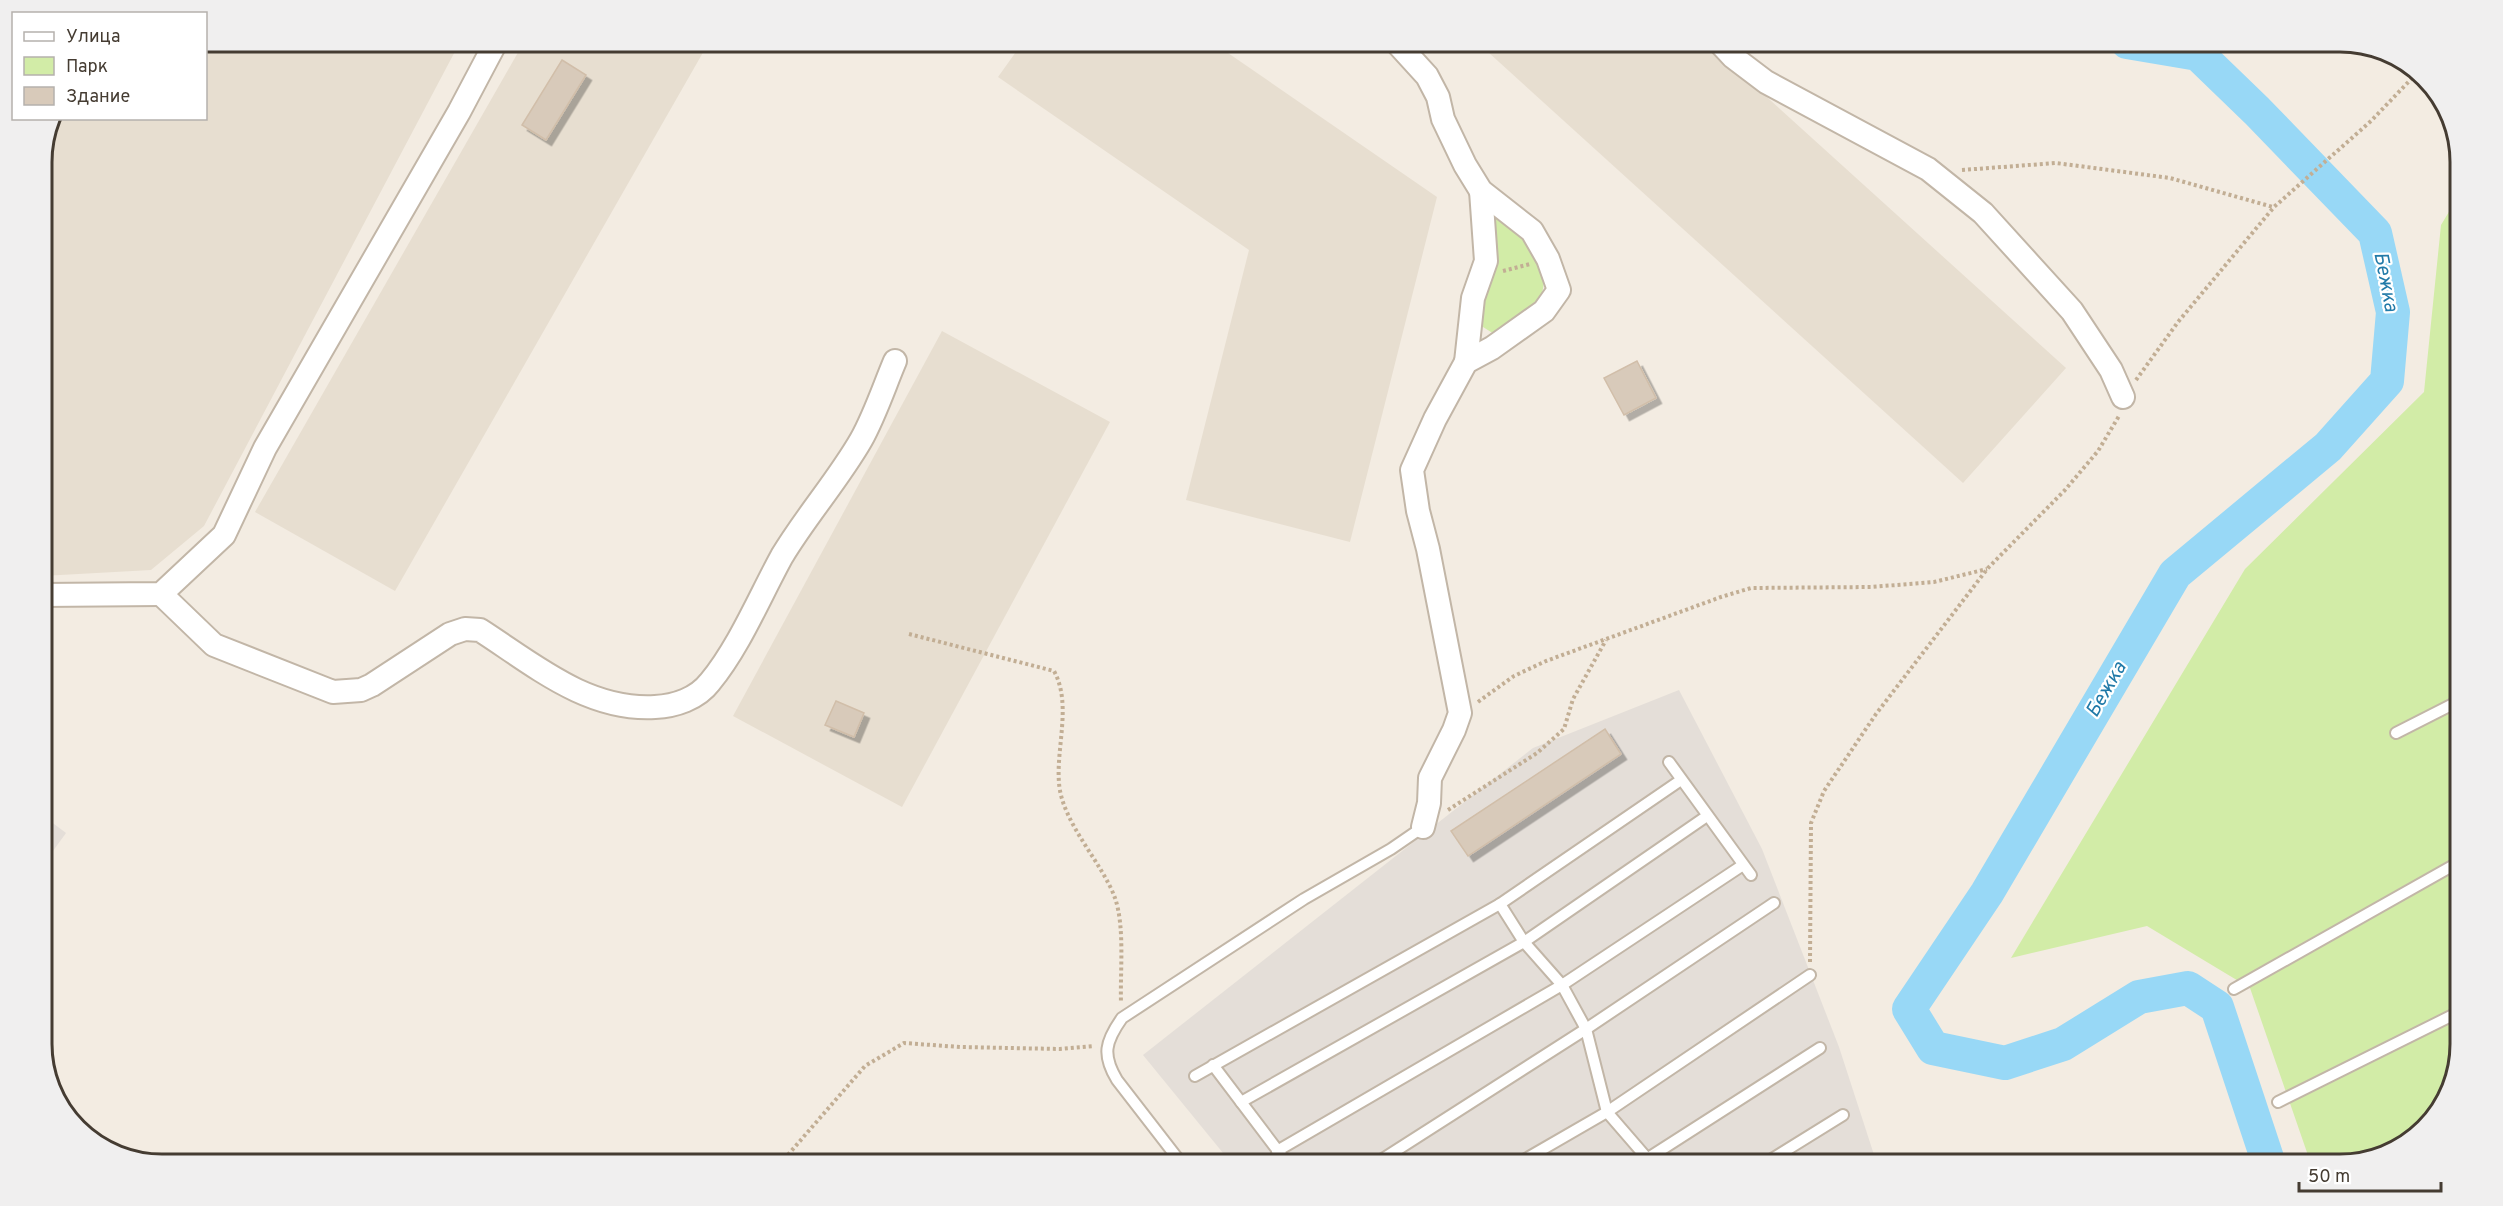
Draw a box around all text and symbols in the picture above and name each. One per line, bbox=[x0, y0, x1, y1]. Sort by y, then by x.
legend bbox=[12, 12, 207, 120]
text: Улица bbox=[66, 26, 120, 49]
text: Парк bbox=[66, 56, 108, 79]
text: Здание bbox=[66, 86, 130, 109]
water label: Бежка bbox=[2366, 250, 2404, 315]
water label: Бежка bbox=[2081, 657, 2134, 723]
scale bar bbox=[2299, 1155, 2442, 1193]
text: 50 m bbox=[2308, 1166, 2350, 1189]

